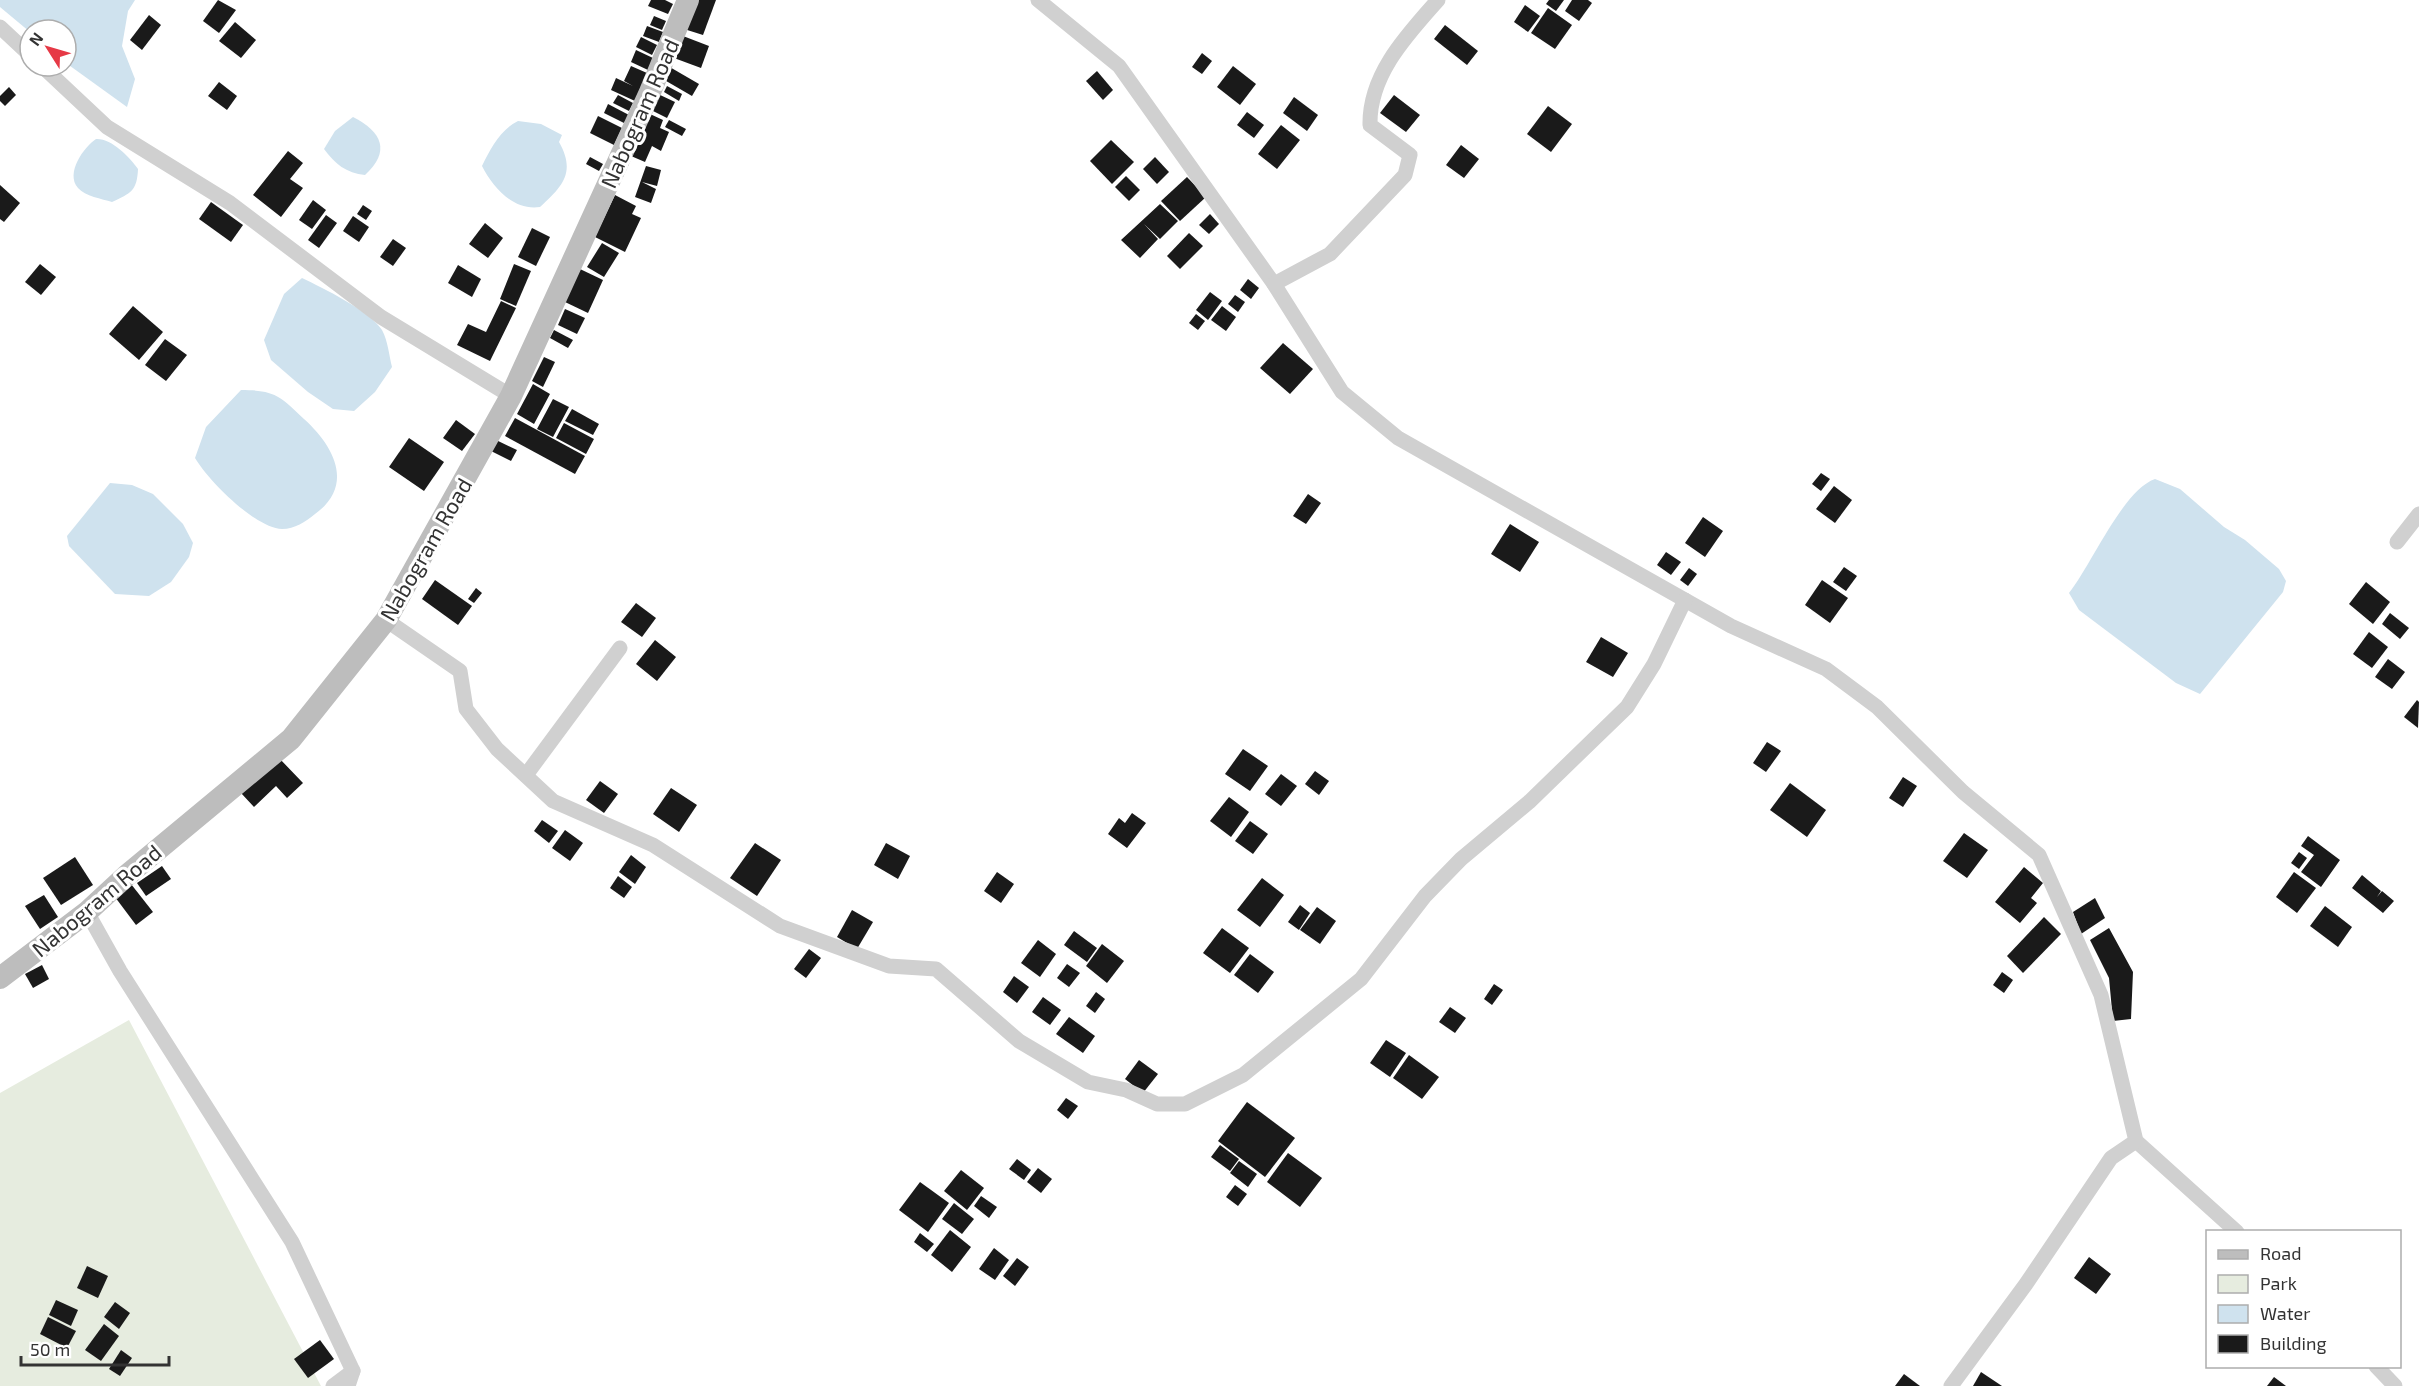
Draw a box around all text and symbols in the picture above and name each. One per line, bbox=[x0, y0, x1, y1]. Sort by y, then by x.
north arrow bbox=[18, 18, 78, 78]
text: N bbox=[25, 28, 47, 49]
street label: Nabogram Road bbox=[594, 34, 684, 192]
street label: Nabogram Road bbox=[374, 473, 476, 625]
street label: Nabogram Road bbox=[26, 838, 166, 962]
legend bbox=[2206, 1230, 2401, 1368]
text: Road bbox=[2260, 1242, 2301, 1264]
text: Park bbox=[2260, 1272, 2297, 1294]
text: Water bbox=[2260, 1302, 2310, 1324]
scale bar bbox=[21, 1329, 170, 1367]
text: Building bbox=[2260, 1332, 2327, 1354]
text: 50 m bbox=[30, 1338, 70, 1360]

